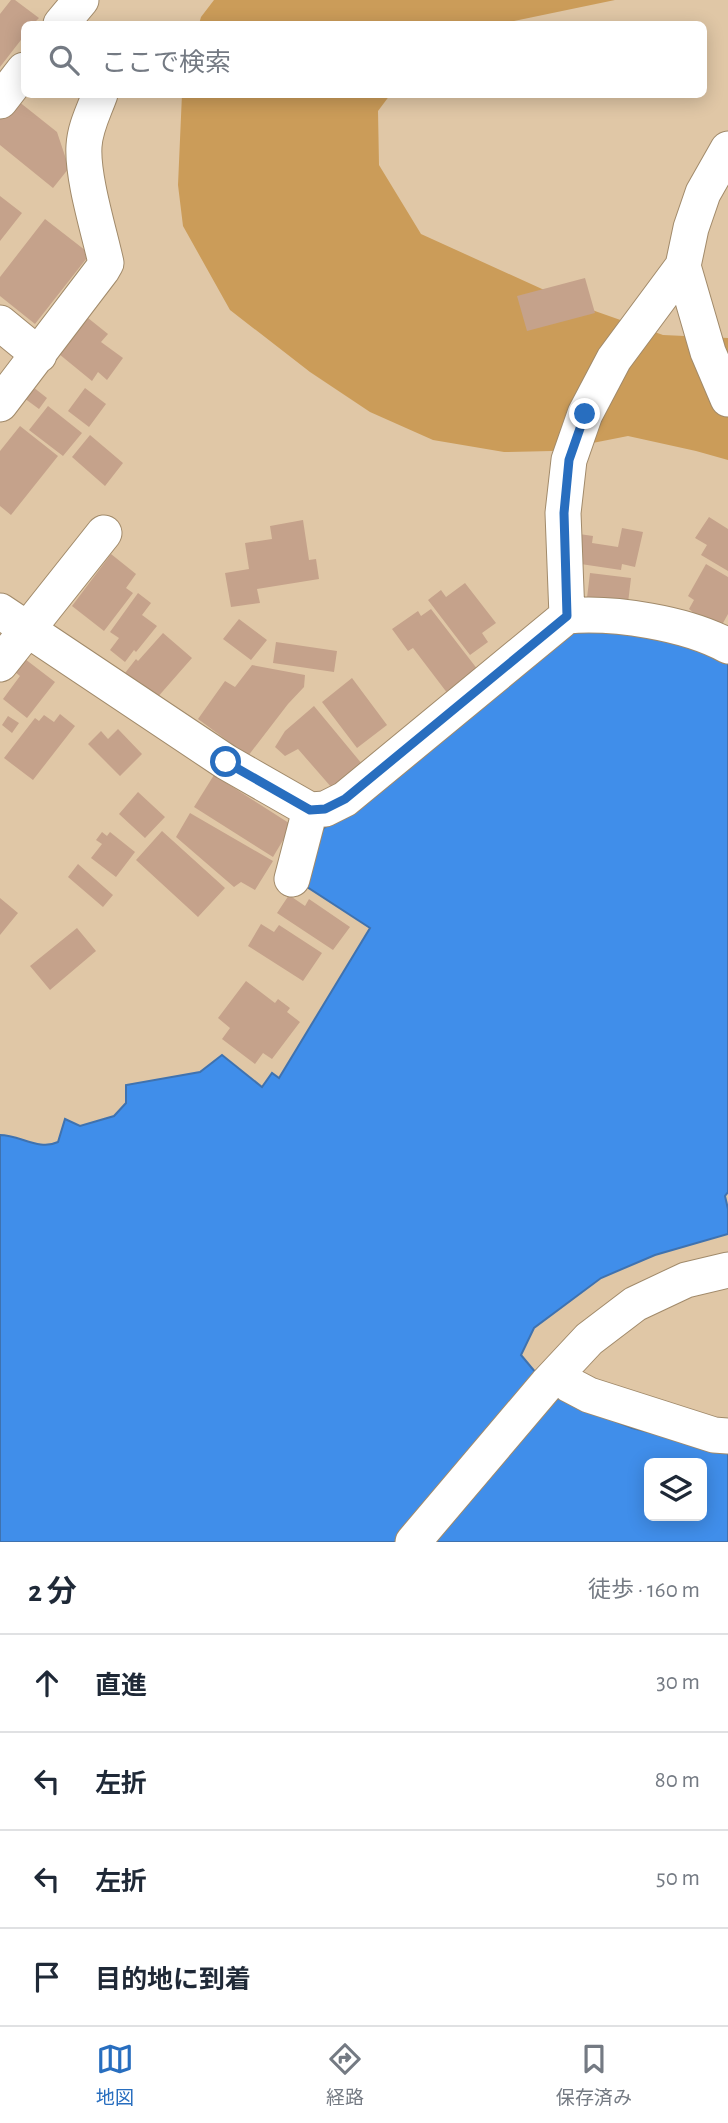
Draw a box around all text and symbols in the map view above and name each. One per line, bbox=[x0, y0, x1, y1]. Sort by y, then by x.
search box bbox=[21, 21, 707, 98]
icon: search bbox=[45, 41, 83, 79]
text: ここで検索 bbox=[101, 50, 231, 76]
route end bbox=[569, 398, 600, 429]
route start bbox=[210, 746, 241, 777]
map controls bbox=[644, 1458, 707, 1521]
button: layers bbox=[644, 1458, 707, 1521]
text: 2 分 bbox=[28, 1577, 77, 1607]
text: 徒歩 · 160 m bbox=[588, 1579, 700, 1602]
icon: ahead bbox=[28, 1664, 66, 1702]
text: 30 m bbox=[656, 1671, 700, 1694]
text: 直進 bbox=[95, 1673, 147, 1699]
icon: left bbox=[28, 1762, 66, 1800]
text: 80 m bbox=[655, 1769, 700, 1792]
text: 左折 bbox=[95, 1771, 147, 1797]
icon: left bbox=[28, 1860, 66, 1898]
text: 50 m bbox=[656, 1867, 700, 1890]
text: 左折 bbox=[95, 1869, 147, 1895]
icon: arrive bbox=[28, 1958, 66, 1996]
text: 目的地に到着 bbox=[95, 1967, 251, 1993]
tab: 地図 bbox=[96, 2040, 134, 2110]
tab: 経路 bbox=[326, 2040, 364, 2110]
tab: 保存済み bbox=[556, 2040, 632, 2110]

